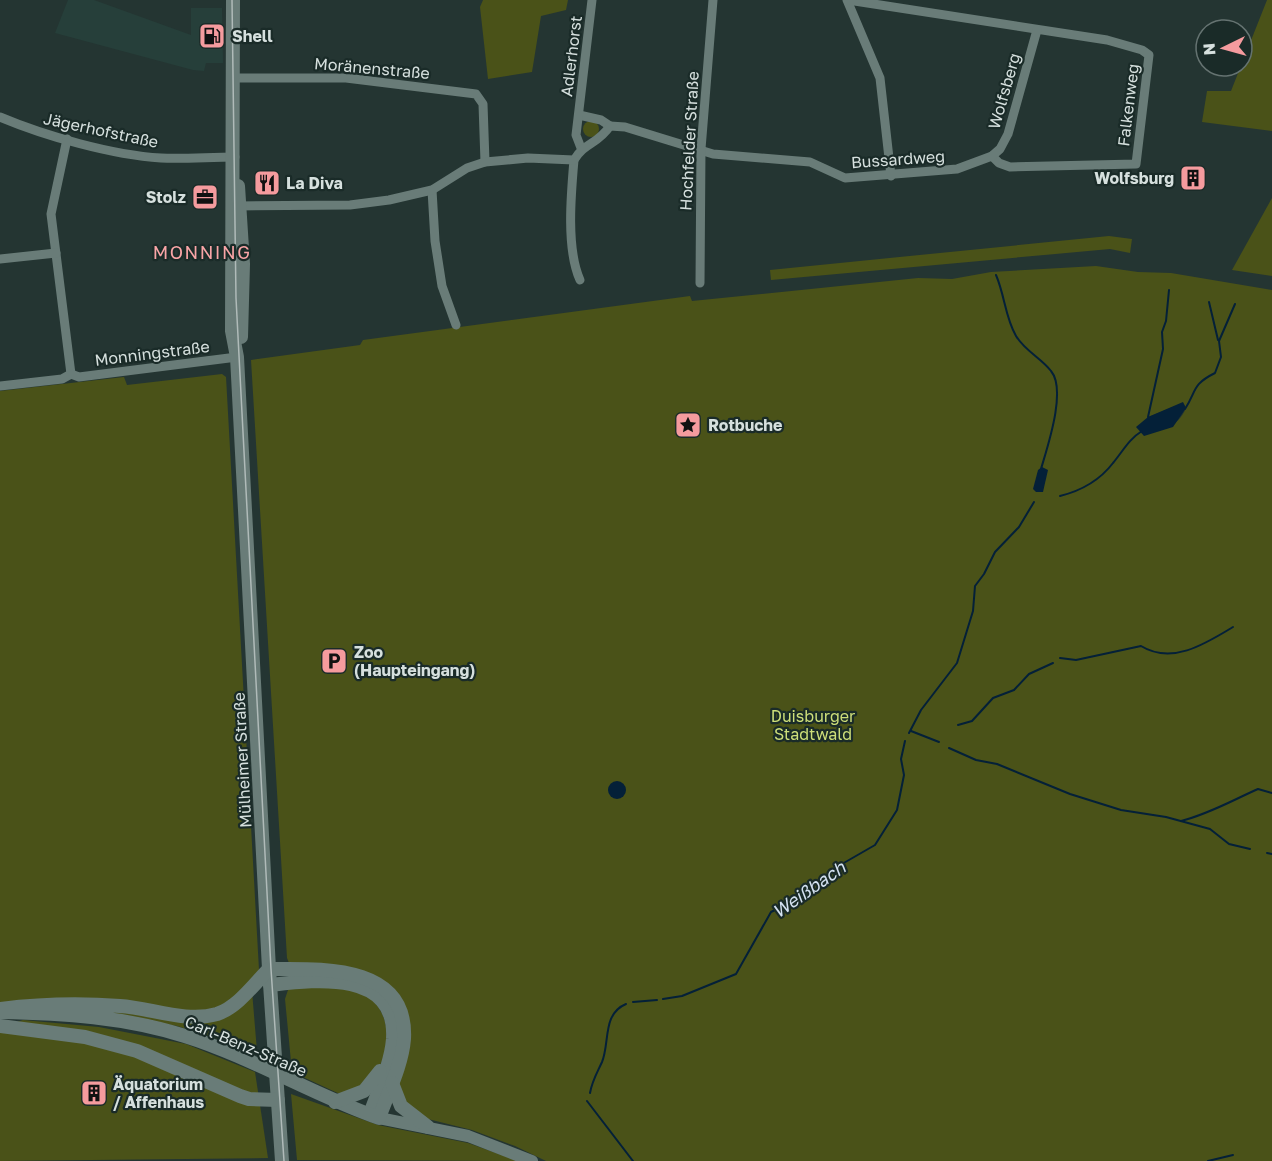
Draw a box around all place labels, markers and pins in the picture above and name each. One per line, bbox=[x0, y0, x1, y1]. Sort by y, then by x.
fuel station icon: Shell bbox=[197, 21, 227, 51]
place label: Shell bbox=[232, 26, 273, 46]
building icon: Wolfsburg bbox=[1178, 163, 1208, 193]
restaurant icon: La Diva bbox=[252, 168, 282, 198]
place label: Wolfsburg bbox=[1094, 168, 1174, 188]
place label: La Diva bbox=[286, 173, 343, 193]
office icon: Stolz bbox=[190, 182, 220, 212]
place label: Stolz bbox=[146, 187, 186, 207]
place icon: Rotbuche bbox=[673, 410, 703, 440]
place label: Rotbuche bbox=[708, 415, 782, 435]
place label: Zoo (Haupteingang) bbox=[354, 642, 475, 680]
parking icon: Zoo (Haupteingang) bbox=[319, 646, 349, 676]
place label: Äquatorium / Affenhaus bbox=[113, 1074, 204, 1112]
building icon: Äquatorium / Affenhaus bbox=[79, 1078, 109, 1108]

